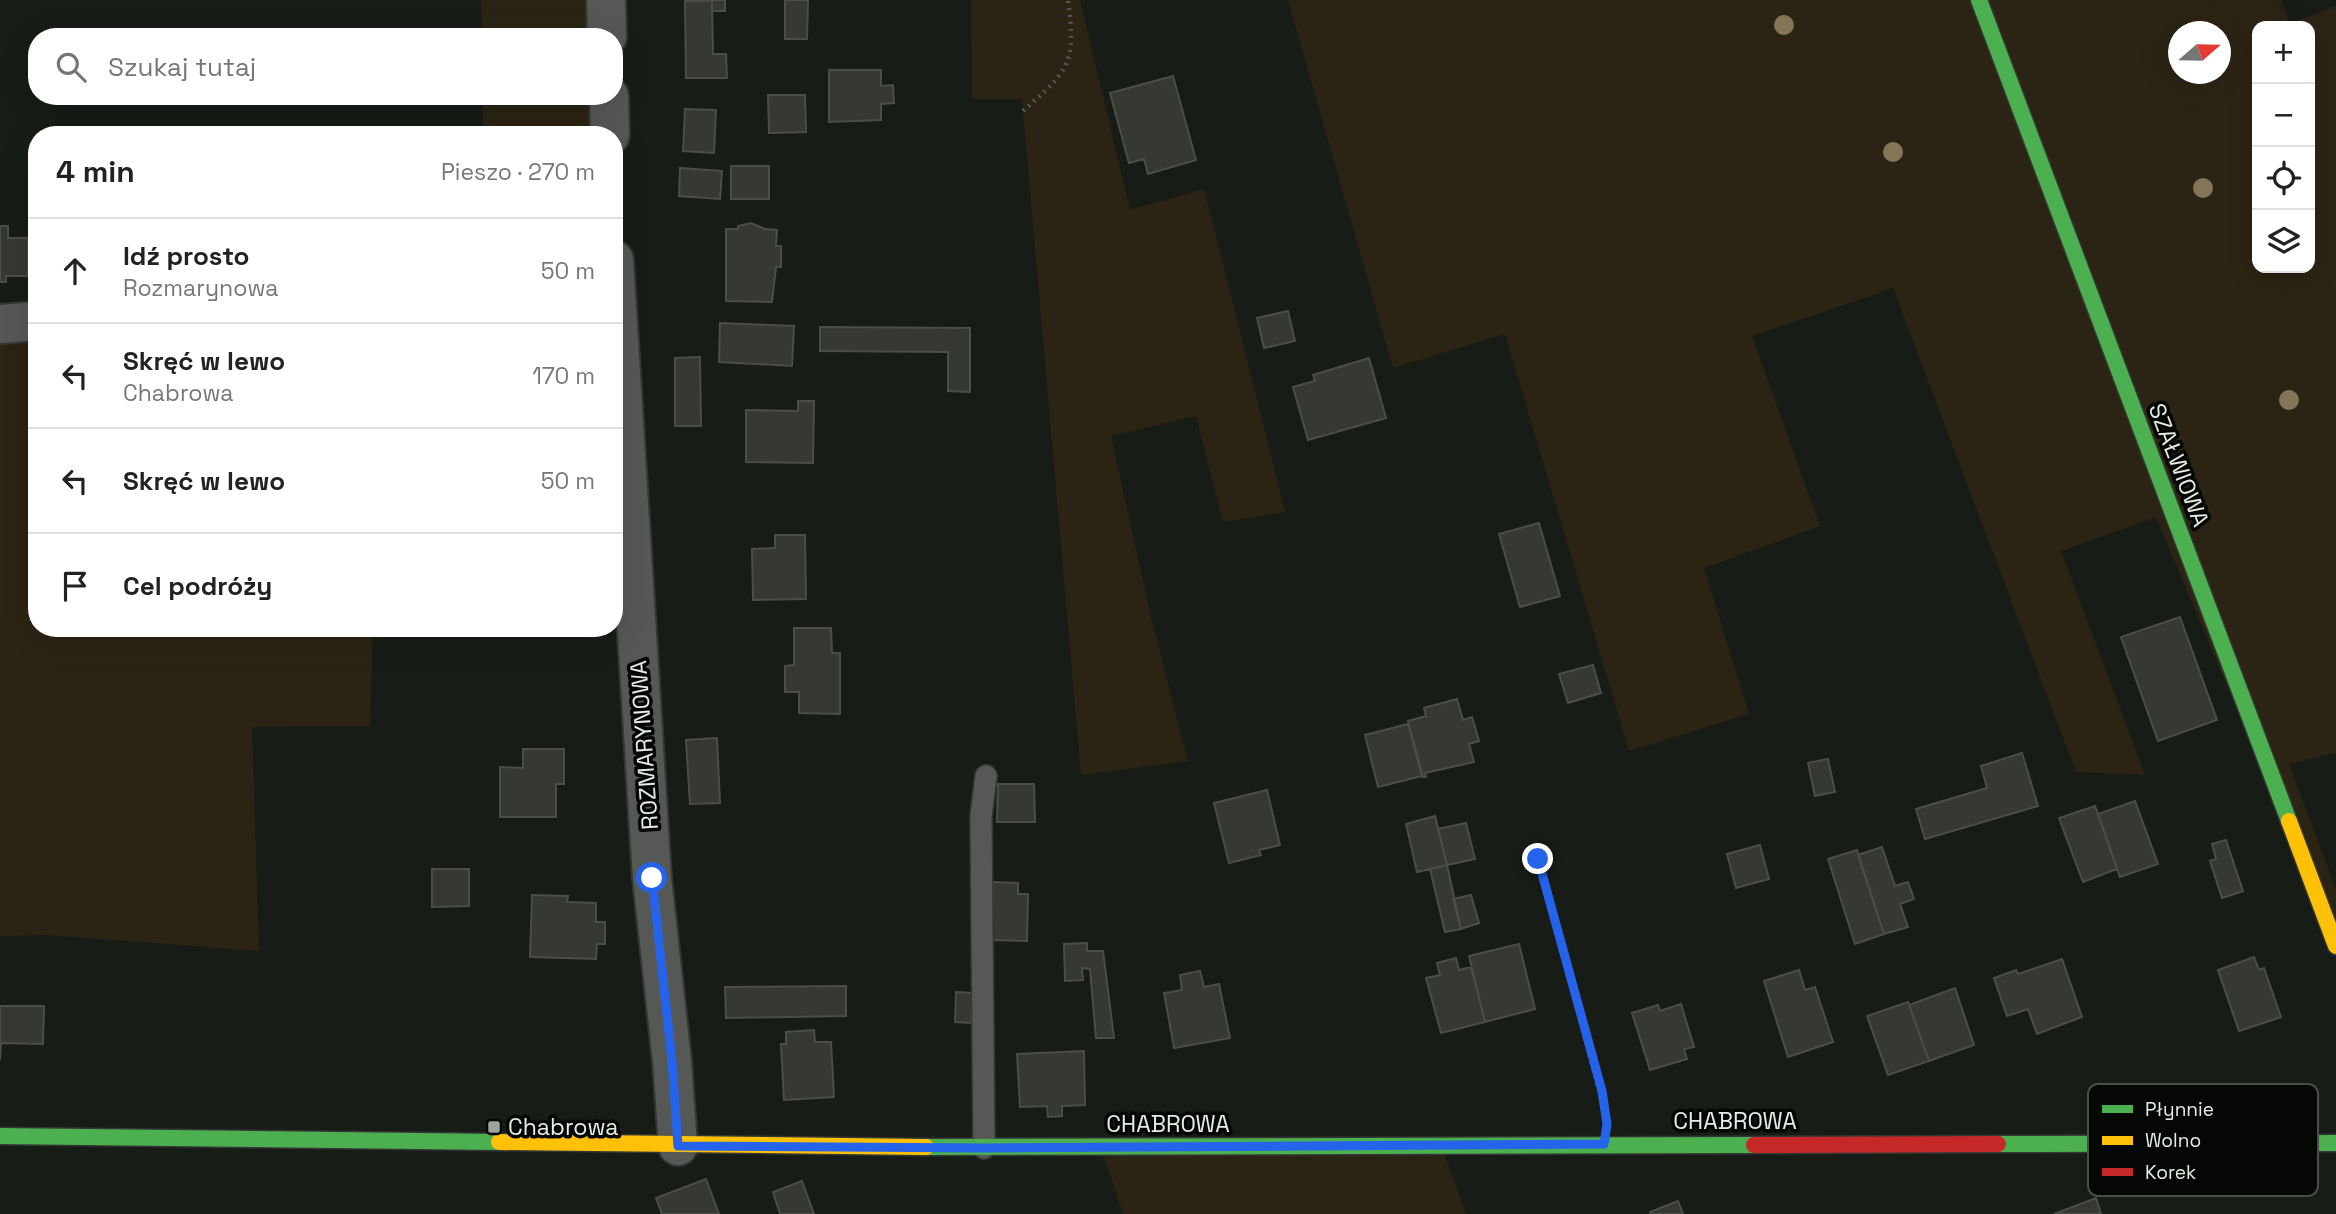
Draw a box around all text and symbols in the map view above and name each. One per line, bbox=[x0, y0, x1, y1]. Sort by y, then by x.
north arrow bbox=[2168, 21, 2231, 84]
map controls bbox=[2252, 21, 2315, 273]
button: + bbox=[2252, 21, 2315, 84]
search box bbox=[28, 28, 623, 105]
icon: search bbox=[52, 48, 90, 86]
text: Szukaj tutaj bbox=[108, 50, 256, 84]
button: − bbox=[2252, 84, 2315, 147]
button: locate bbox=[2252, 147, 2315, 210]
text: 4 min bbox=[56, 152, 135, 191]
text: Pieszo · 270 m bbox=[441, 157, 595, 187]
button: layers bbox=[2252, 210, 2315, 273]
text: Idź prosto bbox=[123, 239, 250, 273]
icon: ahead bbox=[56, 252, 94, 290]
text: 50 m bbox=[541, 256, 595, 286]
text: Rozmarynowa bbox=[123, 273, 279, 303]
text: Skręć w lewo bbox=[123, 344, 285, 378]
icon: left bbox=[56, 357, 94, 395]
text: 170 m bbox=[532, 361, 595, 391]
text: Chabrowa bbox=[123, 378, 234, 408]
street label: SZAŁWIOWA bbox=[2142, 399, 2216, 531]
icon: left bbox=[56, 462, 94, 500]
text: Skręć w lewo bbox=[123, 464, 285, 498]
text: 50 m bbox=[541, 466, 595, 496]
icon: arrive bbox=[56, 567, 94, 605]
text: Cel podróży bbox=[123, 569, 272, 603]
street label: ROZMARYNOWA bbox=[623, 659, 665, 831]
route end bbox=[1522, 843, 1553, 874]
route start bbox=[636, 862, 667, 893]
legend bbox=[2088, 1084, 2318, 1196]
text: Płynnie bbox=[2145, 1097, 2214, 1122]
street label: CHABROWA bbox=[1673, 1106, 1797, 1136]
street label: CHABROWA bbox=[1106, 1109, 1230, 1139]
place label: Chabrowa bbox=[508, 1112, 619, 1142]
marker: Chabrowa bbox=[486, 1119, 502, 1135]
text: Wolno bbox=[2145, 1128, 2201, 1153]
text: Korek bbox=[2145, 1160, 2196, 1185]

